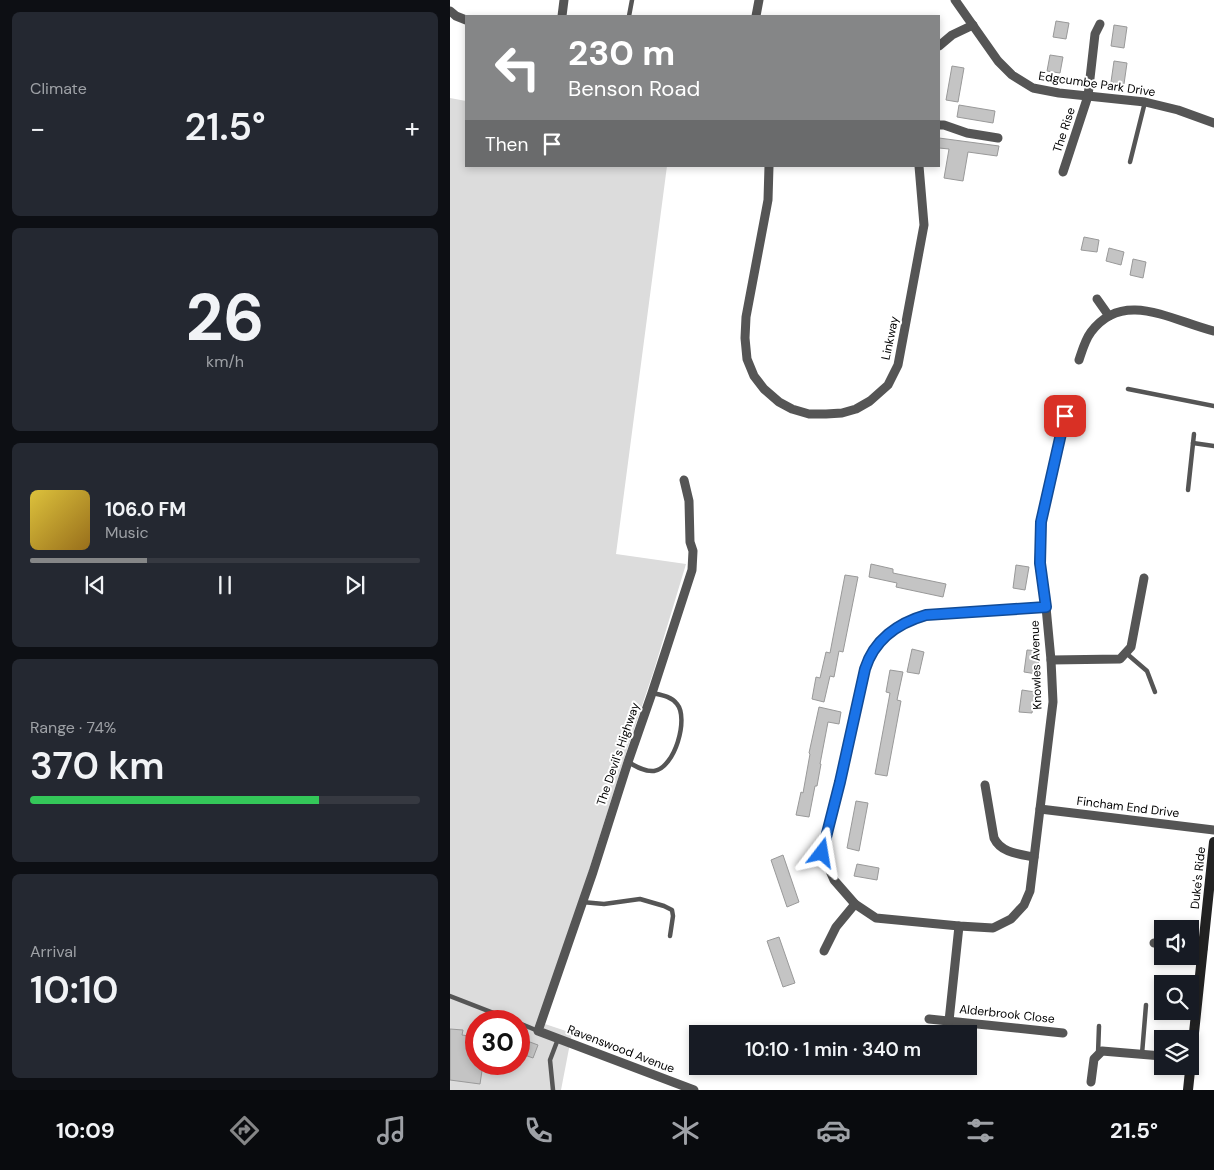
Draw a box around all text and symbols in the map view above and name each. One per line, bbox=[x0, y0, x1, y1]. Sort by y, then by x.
text: 230 m bbox=[568, 30, 675, 76]
icon: left bbox=[485, 35, 550, 100]
street label: Edgcumbe Park Drive bbox=[1037, 68, 1157, 100]
text: Benson Road bbox=[568, 74, 700, 103]
text: Climate bbox=[30, 78, 87, 99]
text: 21.5° bbox=[184, 102, 266, 152]
street label: The Rise bbox=[1049, 105, 1079, 155]
text: − bbox=[30, 110, 45, 147]
text: + bbox=[405, 110, 420, 147]
icon: arrive bbox=[538, 130, 566, 158]
text: Then bbox=[485, 132, 528, 157]
text: 26 bbox=[186, 276, 264, 360]
street label: Linkway bbox=[878, 314, 902, 361]
text: km/h bbox=[206, 351, 244, 372]
pin bbox=[1044, 395, 1086, 437]
icon: arrive bbox=[1051, 402, 1079, 430]
text: 106.0 FM bbox=[105, 497, 186, 522]
text: Music bbox=[105, 522, 149, 543]
icon: previous bbox=[81, 571, 109, 599]
icon: pause bbox=[211, 571, 239, 599]
icon: next bbox=[341, 571, 369, 599]
street label: Knowles Avenue bbox=[1026, 620, 1046, 710]
street label: The Devil's Highway bbox=[593, 700, 643, 808]
text: Range · 74% bbox=[30, 717, 116, 738]
text: 370 km bbox=[30, 741, 165, 791]
street label: Fincham End Drive bbox=[1076, 793, 1180, 821]
position arrow bbox=[795, 826, 847, 878]
street label: Duke's Ride bbox=[1187, 846, 1209, 910]
map controls bbox=[1154, 920, 1199, 1075]
button: sound bbox=[1154, 920, 1199, 965]
text: Arrival bbox=[30, 941, 77, 962]
text: 10:10 bbox=[30, 965, 119, 1015]
button: search bbox=[1154, 975, 1199, 1020]
street label: Alderbrook Close bbox=[958, 1001, 1056, 1027]
speed limit sign: 30 bbox=[465, 1010, 530, 1075]
street label: Ravenswood Avenue bbox=[565, 1021, 677, 1077]
button: layers bbox=[1154, 1030, 1199, 1075]
text: 10:10 · 1 min · 340 m bbox=[745, 1037, 921, 1062]
icon: directions bbox=[227, 1113, 262, 1148]
icon: music bbox=[374, 1113, 409, 1148]
icon: phone bbox=[521, 1113, 556, 1148]
icon: climate bbox=[668, 1113, 703, 1148]
icon: car bbox=[816, 1113, 851, 1148]
icon: filters bbox=[963, 1113, 998, 1148]
text: 10:09 bbox=[56, 1116, 115, 1145]
text: 21.5° bbox=[1110, 1116, 1158, 1145]

